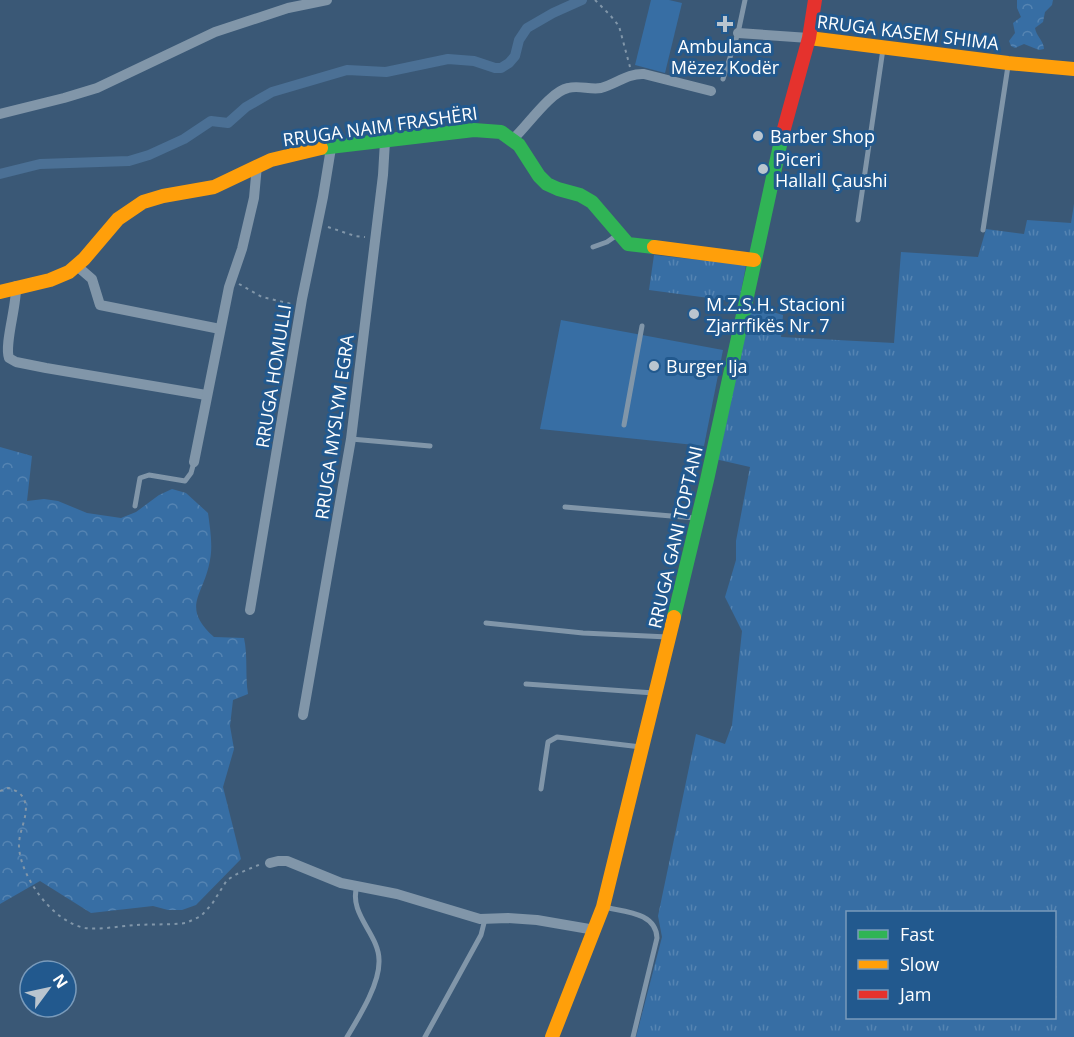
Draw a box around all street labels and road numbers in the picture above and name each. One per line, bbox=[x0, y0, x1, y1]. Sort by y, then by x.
street label: RRUGA KASEM SHIMA bbox=[816, 9, 1001, 55]
street label: RRUGA NAIM FRASHËRI bbox=[281, 100, 479, 152]
street label: RRUGA HOMULLI bbox=[250, 303, 296, 449]
street label: RRUGA MYSLYM EGRA bbox=[309, 332, 359, 521]
street label: RRUGA GANI TOPTANI bbox=[642, 443, 708, 631]

